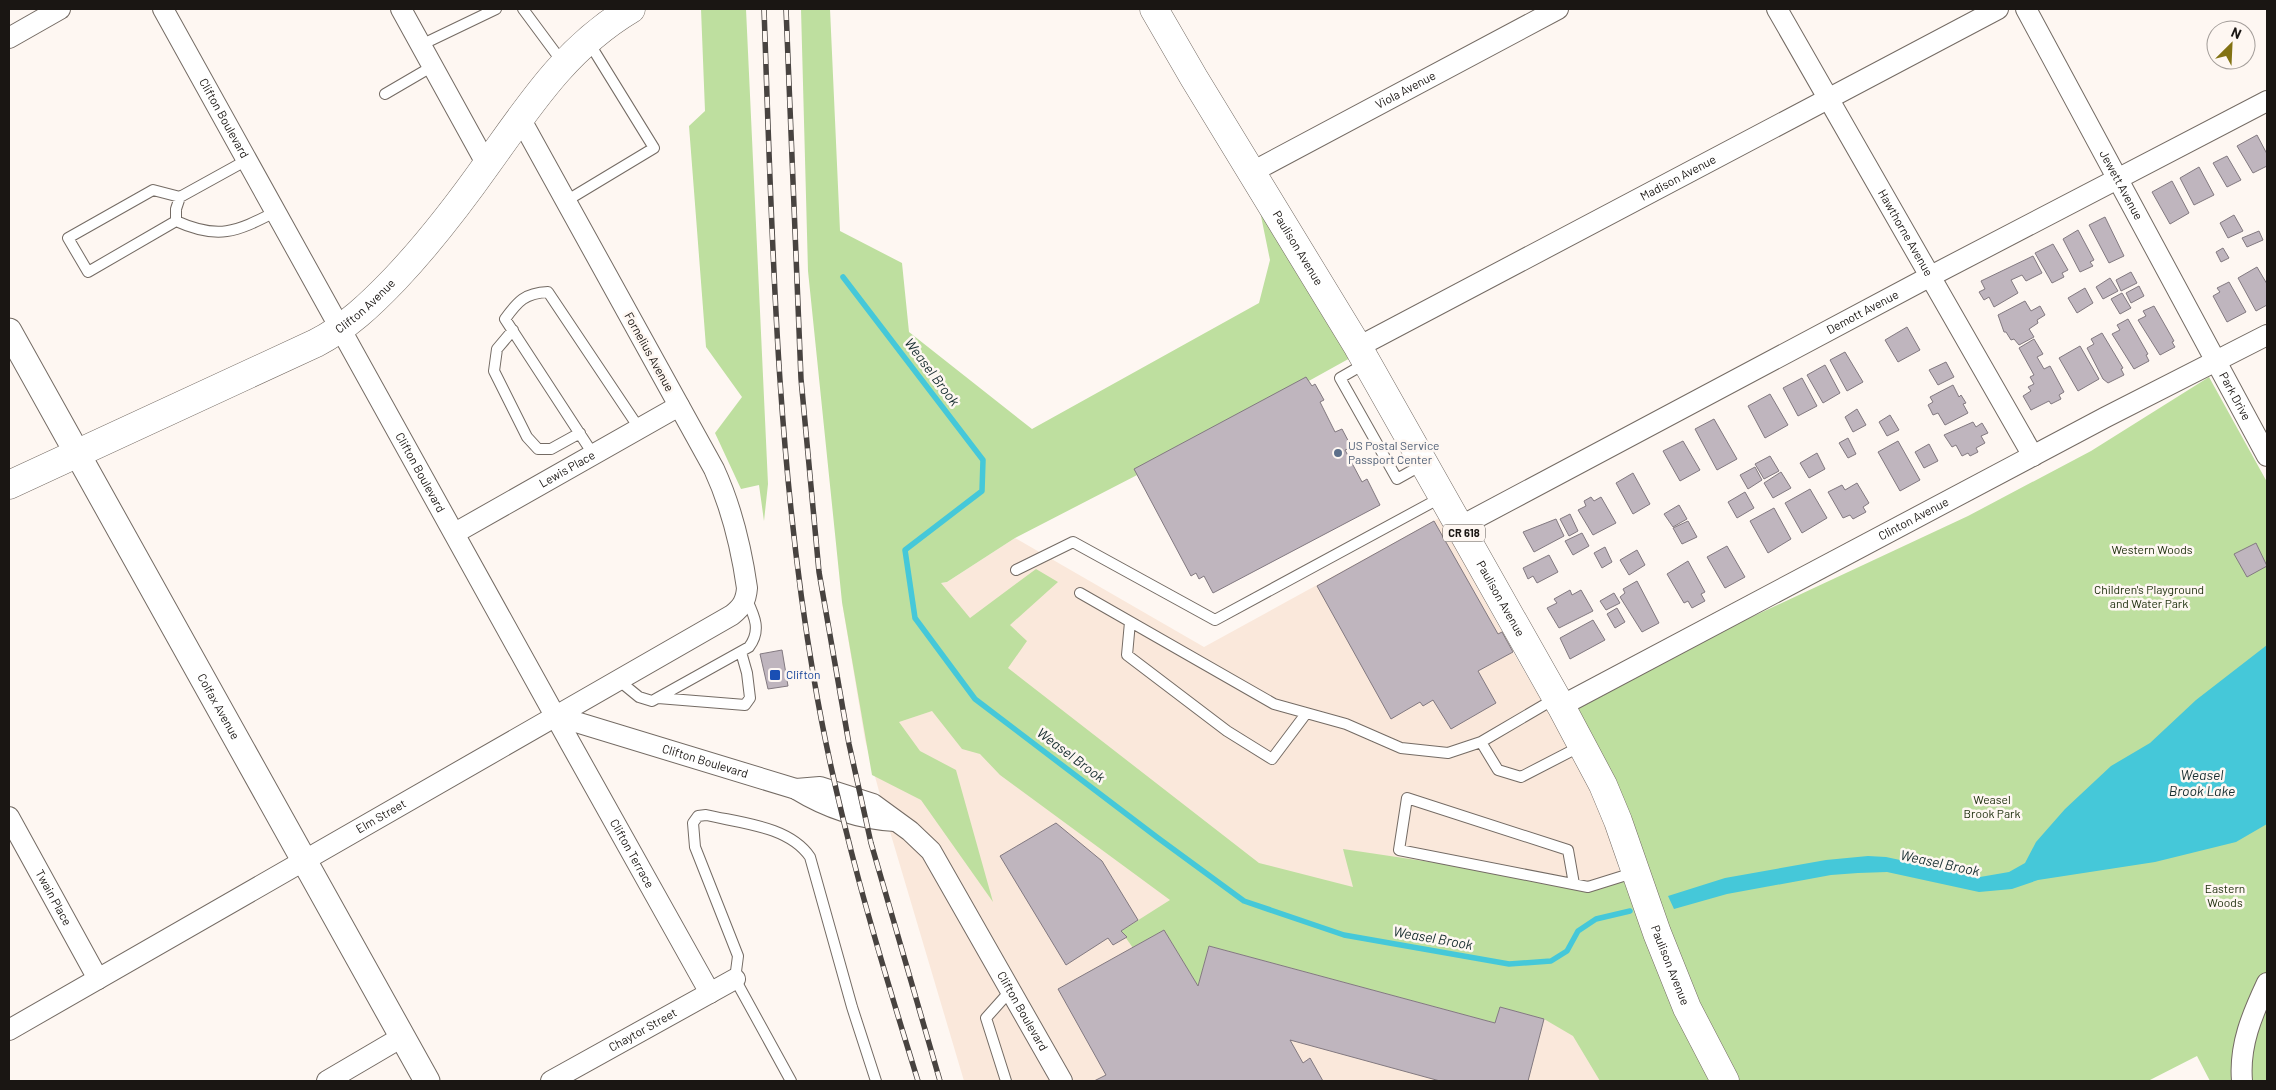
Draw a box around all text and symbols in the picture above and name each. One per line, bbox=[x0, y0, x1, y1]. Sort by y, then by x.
north arrow bbox=[2206, 20, 2256, 70]
text: N bbox=[2229, 23, 2244, 42]
street label: Viola Avenue bbox=[1373, 68, 1438, 111]
street label: Clifton Boulevard bbox=[197, 75, 252, 160]
street label: Jewett Avenue bbox=[2097, 147, 2146, 222]
street label: Madison Avenue bbox=[1637, 151, 1718, 203]
street label: Hawthorne Avenue bbox=[1876, 187, 1936, 278]
street label: Paulison Avenue bbox=[1271, 208, 1327, 287]
street label: Clifton Avenue bbox=[332, 275, 397, 336]
street label: Demott Avenue bbox=[1824, 287, 1901, 336]
street label: Fornelius Avenue bbox=[622, 309, 677, 394]
water label: Weasel Brook bbox=[901, 334, 964, 409]
street label: Park Drive bbox=[2217, 369, 2254, 422]
street label: Clifton Boulevard bbox=[393, 430, 449, 514]
place label: US Postal Service Passport Center bbox=[1348, 438, 1440, 466]
street label: Lewis Place bbox=[536, 447, 597, 490]
marker: US Postal Service Passport Center bbox=[1332, 447, 1344, 459]
street label: Clinton Avenue bbox=[1876, 494, 1951, 543]
road number: CR 618 bbox=[1443, 524, 1485, 542]
park label: Western Woods bbox=[2111, 542, 2193, 556]
street label: Paulison Avenue bbox=[1474, 558, 1528, 639]
park label: Children's Playground and Water Park bbox=[2094, 582, 2204, 610]
place label: Clifton bbox=[786, 667, 821, 681]
marker: Clifton bbox=[768, 668, 782, 682]
street label: Colfax Avenue bbox=[195, 671, 243, 741]
water label: Weasel Brook bbox=[1034, 724, 1109, 786]
street label: Clifton Boulevard bbox=[661, 741, 750, 780]
water label: Weasel Brook Lake bbox=[2169, 766, 2235, 799]
park label: Weasel Brook Park bbox=[1964, 792, 2020, 820]
street label: Elm Street bbox=[353, 796, 408, 835]
street label: Clifton Terrace bbox=[608, 816, 658, 890]
water label: Weasel Brook bbox=[1899, 846, 1981, 879]
street label: Twain Place bbox=[33, 867, 75, 928]
park label: Eastern Woods bbox=[2205, 881, 2245, 909]
water label: Weasel Brook bbox=[1392, 922, 1474, 953]
street label: Paulison Avenue bbox=[1649, 923, 1693, 1007]
street label: Clifton Boulevard bbox=[995, 969, 1051, 1053]
street label: Chaytor Street bbox=[606, 1005, 679, 1054]

